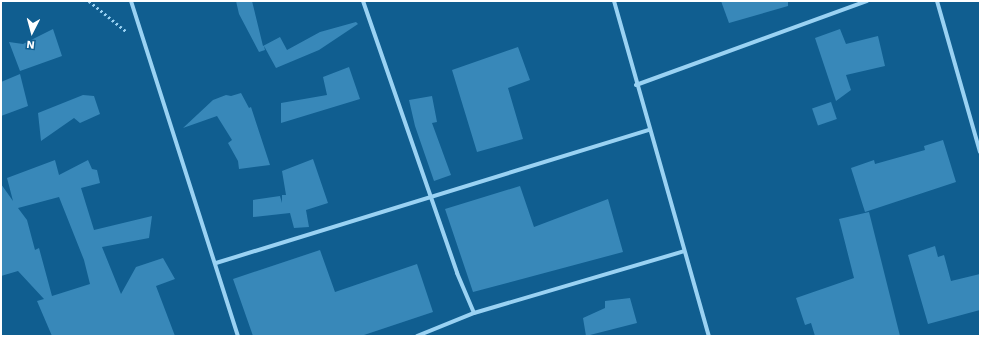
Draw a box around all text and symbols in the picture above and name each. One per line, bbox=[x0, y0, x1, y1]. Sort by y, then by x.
north arrow bbox=[12, 12, 52, 52]
text: N bbox=[26, 38, 35, 51]

